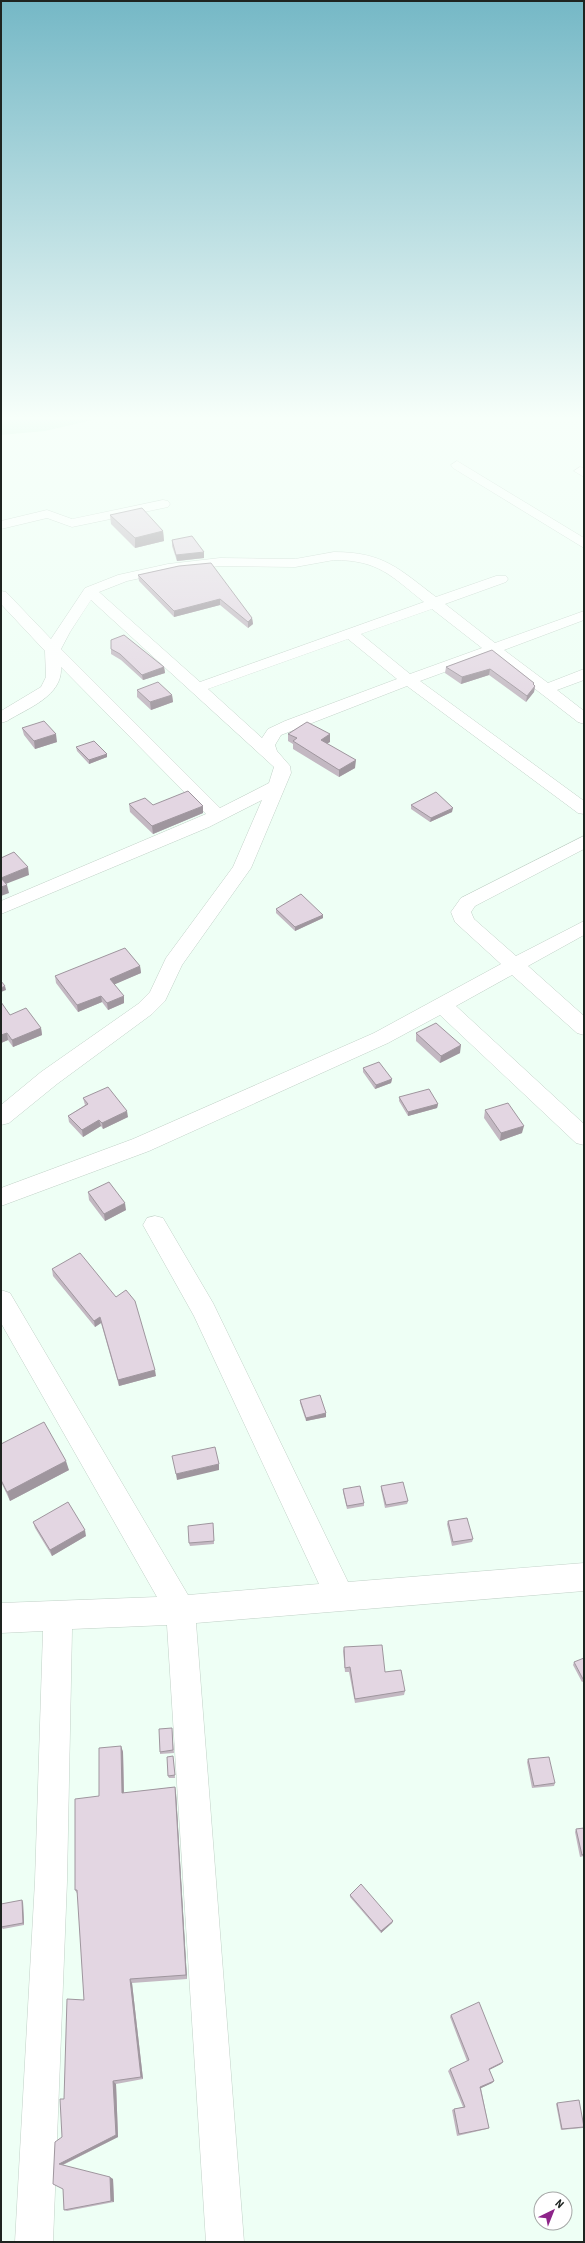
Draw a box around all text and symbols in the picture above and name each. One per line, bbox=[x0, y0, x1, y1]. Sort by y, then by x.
north arrow bbox=[533, 2191, 573, 2231]
text: N bbox=[553, 2197, 567, 2211]

